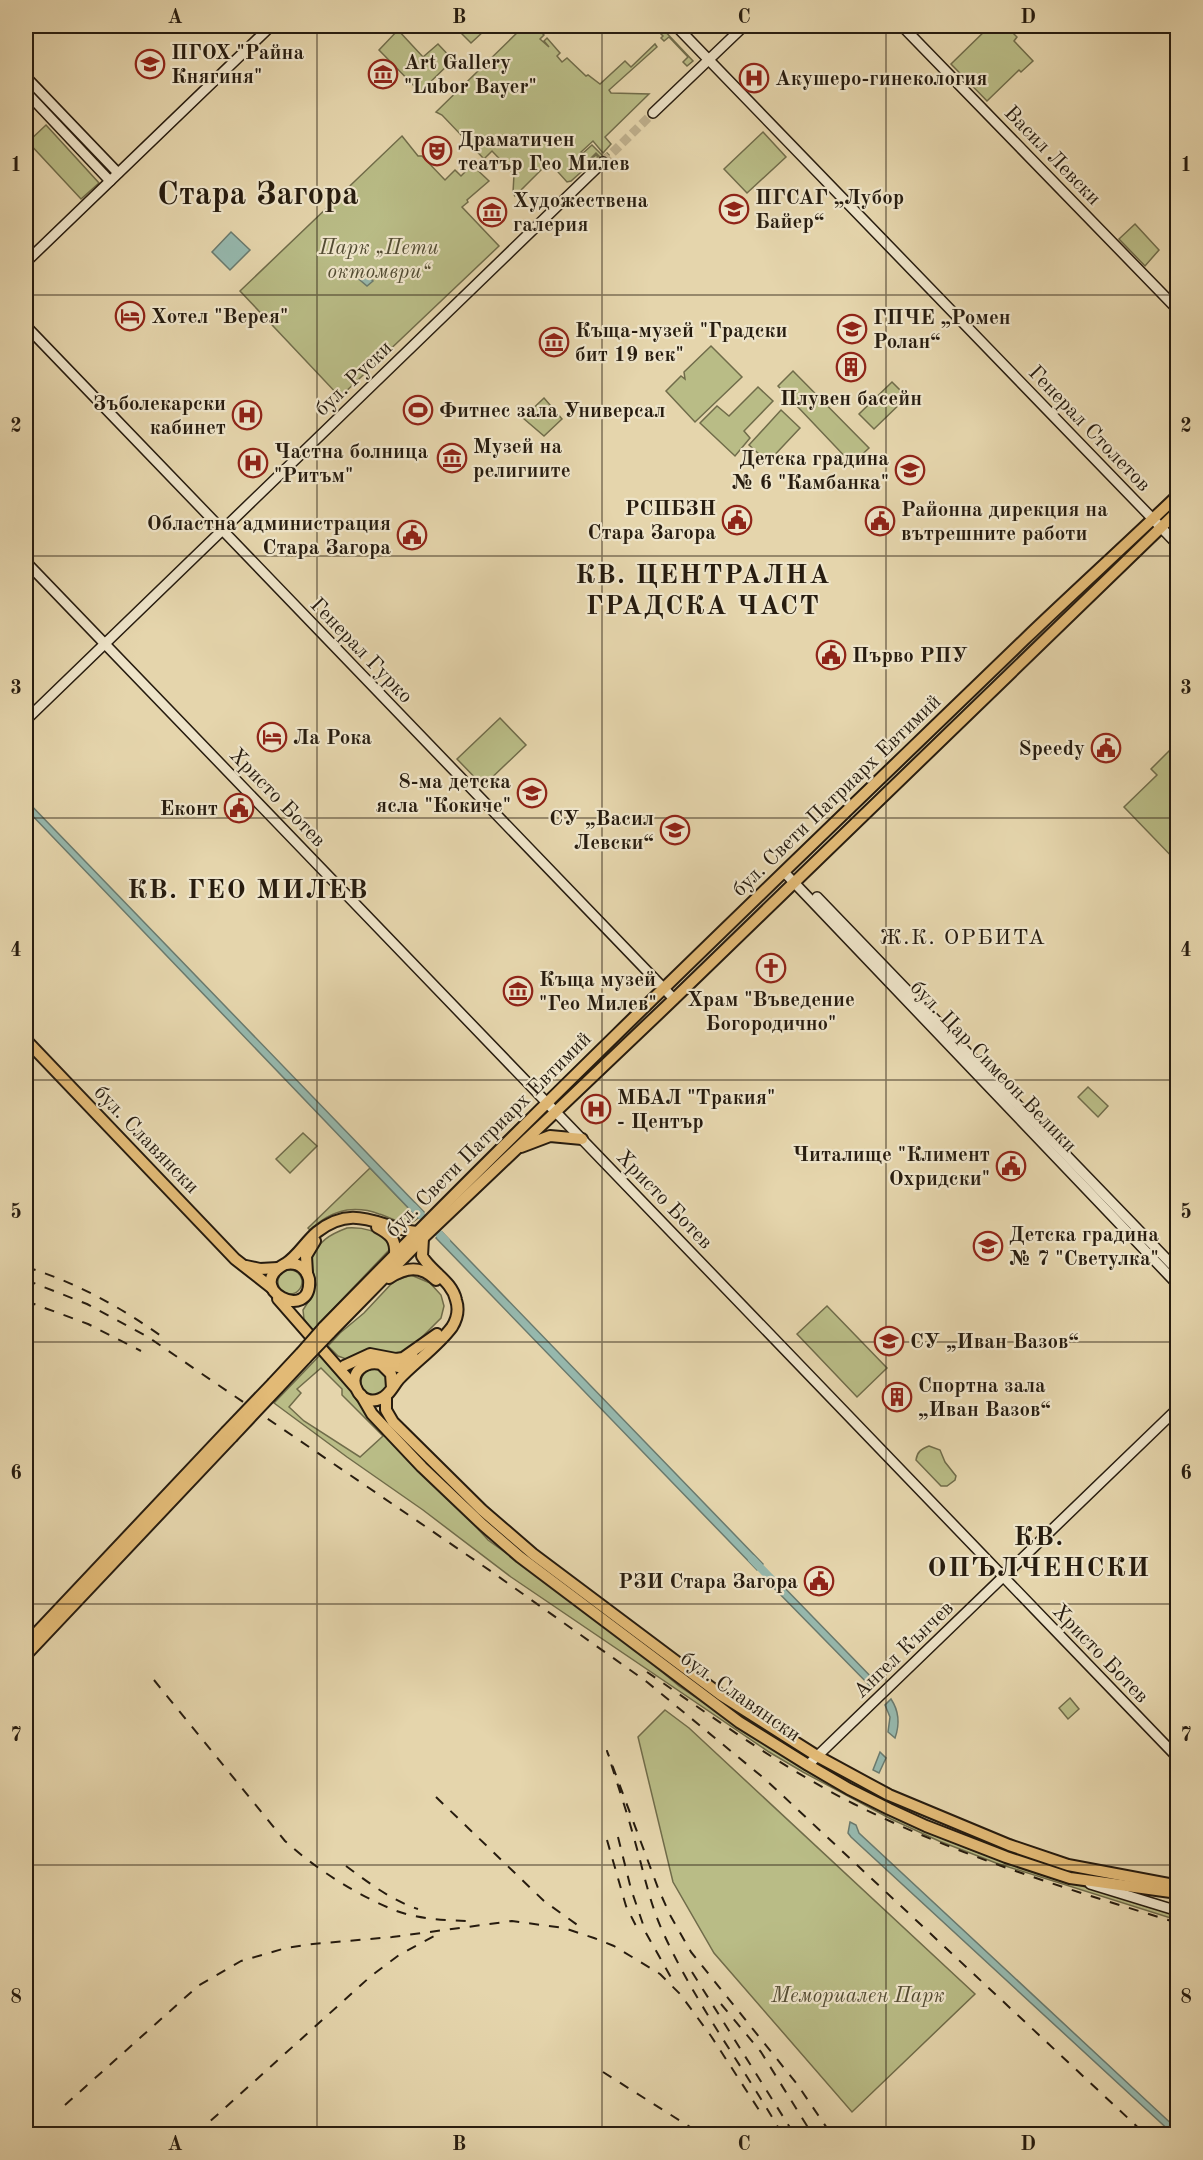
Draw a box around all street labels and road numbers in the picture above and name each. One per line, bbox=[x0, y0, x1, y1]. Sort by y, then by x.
street label: Васил Левски bbox=[1000, 102, 1104, 210]
street label: бул. Руски bbox=[311, 337, 397, 421]
street label: Генерал Столетов bbox=[1024, 362, 1154, 496]
street label: Генерал Гурко bbox=[306, 594, 416, 708]
street label: бул. Свети Патриарх Евтимий bbox=[729, 691, 945, 901]
street label: Христо Ботев bbox=[225, 745, 329, 851]
street label: бул. Цар Симеон Велики bbox=[906, 977, 1080, 1157]
street label: бул. Свети Патриарх Евтимий bbox=[382, 1028, 596, 1242]
street label: бул. Славянски bbox=[89, 1082, 203, 1198]
street label: Христо Ботев bbox=[612, 1147, 716, 1253]
street label: Ангел Кънчев bbox=[850, 1597, 958, 1703]
street label: Христо Ботев bbox=[1048, 1601, 1152, 1707]
street label: бул. Славянски bbox=[676, 1648, 804, 1746]

